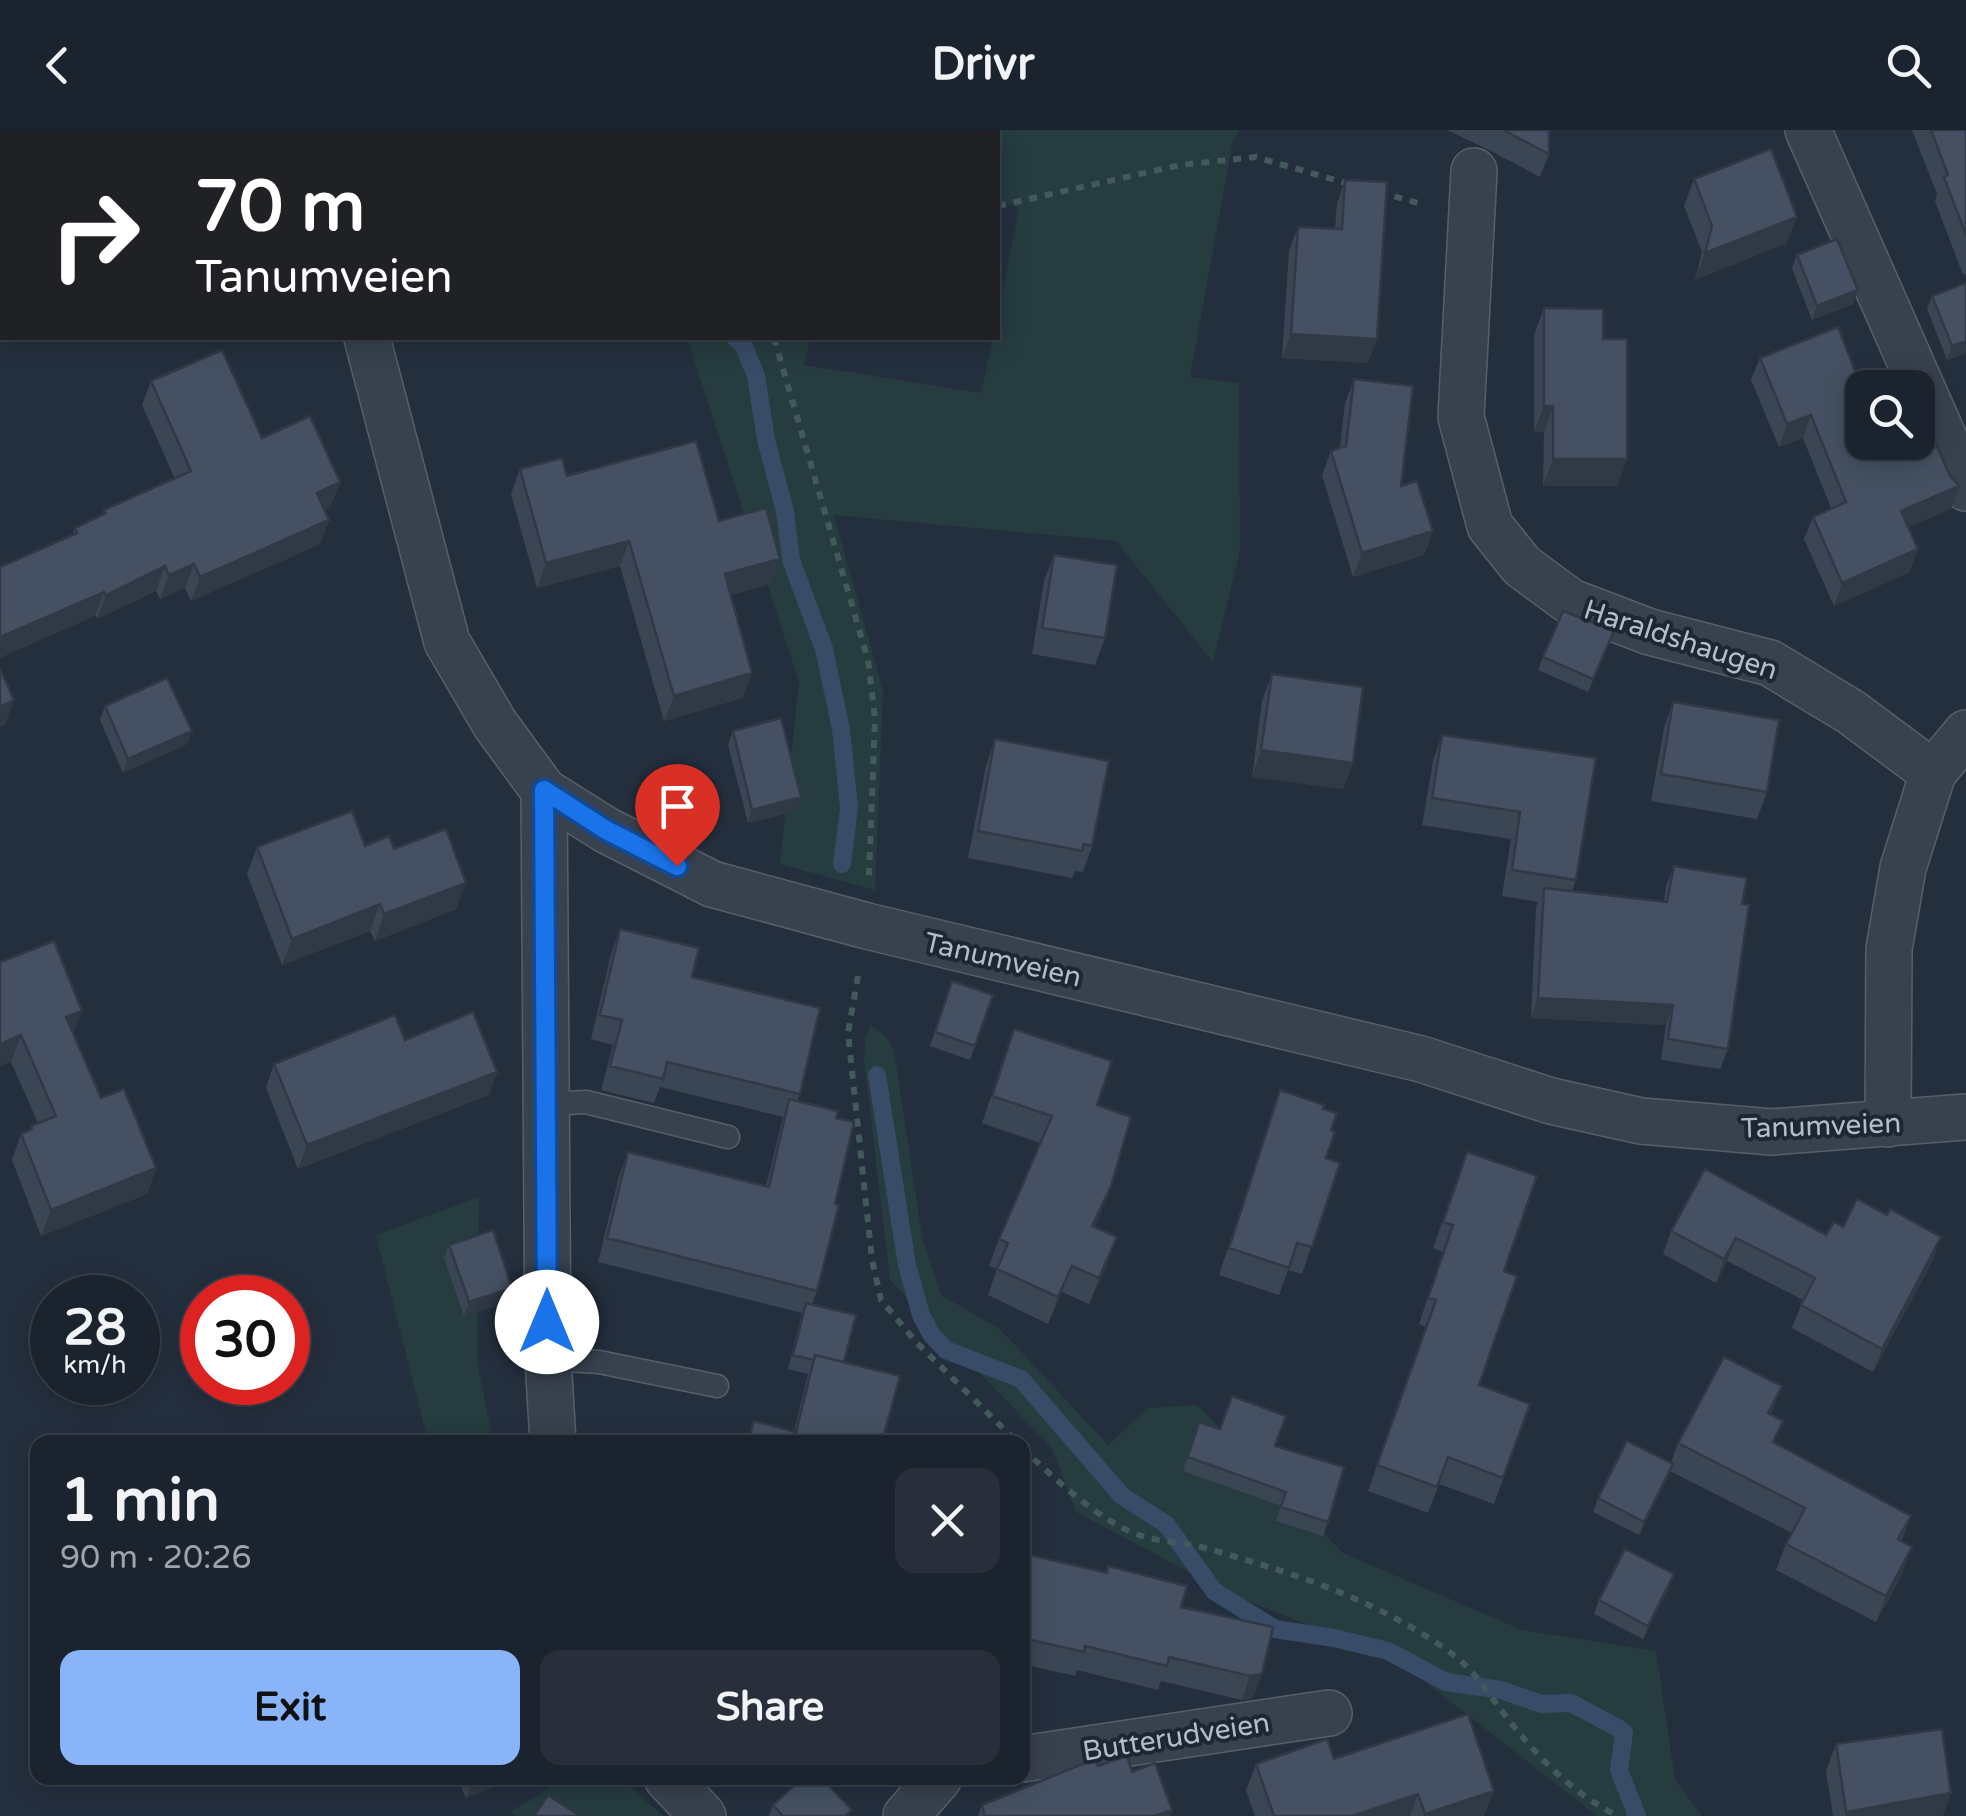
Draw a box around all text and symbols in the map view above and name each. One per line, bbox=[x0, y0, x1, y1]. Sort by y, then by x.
icon: back bbox=[30, 38, 85, 93]
text: Drivr bbox=[932, 38, 1034, 92]
icon: search bbox=[1881, 38, 1936, 93]
text: 70 m bbox=[195, 166, 365, 250]
icon: right bbox=[30, 170, 160, 300]
text: Tanumveien bbox=[195, 251, 453, 305]
map controls bbox=[1845, 370, 1935, 460]
button: search bbox=[1845, 370, 1935, 460]
street label: Haraldshaugen bbox=[1580, 593, 1782, 687]
pin bbox=[635, 764, 720, 867]
icon: arrive bbox=[650, 779, 705, 834]
street label: Tanumveien bbox=[921, 925, 1085, 995]
street label: Tanumveien bbox=[1740, 1106, 1902, 1146]
position arrow bbox=[495, 1270, 599, 1374]
speed limit sign: 30 bbox=[180, 1275, 310, 1405]
text: 28 bbox=[64, 1298, 126, 1358]
text: km/h bbox=[64, 1350, 126, 1380]
text: 1 min bbox=[60, 1465, 220, 1537]
button: close bbox=[895, 1468, 1000, 1573]
text: 90 m · 20:26 bbox=[60, 1539, 252, 1577]
button: Exit bbox=[60, 1650, 520, 1765]
button: Share bbox=[540, 1650, 1000, 1765]
street label: Butterudveien bbox=[1080, 1705, 1272, 1769]

